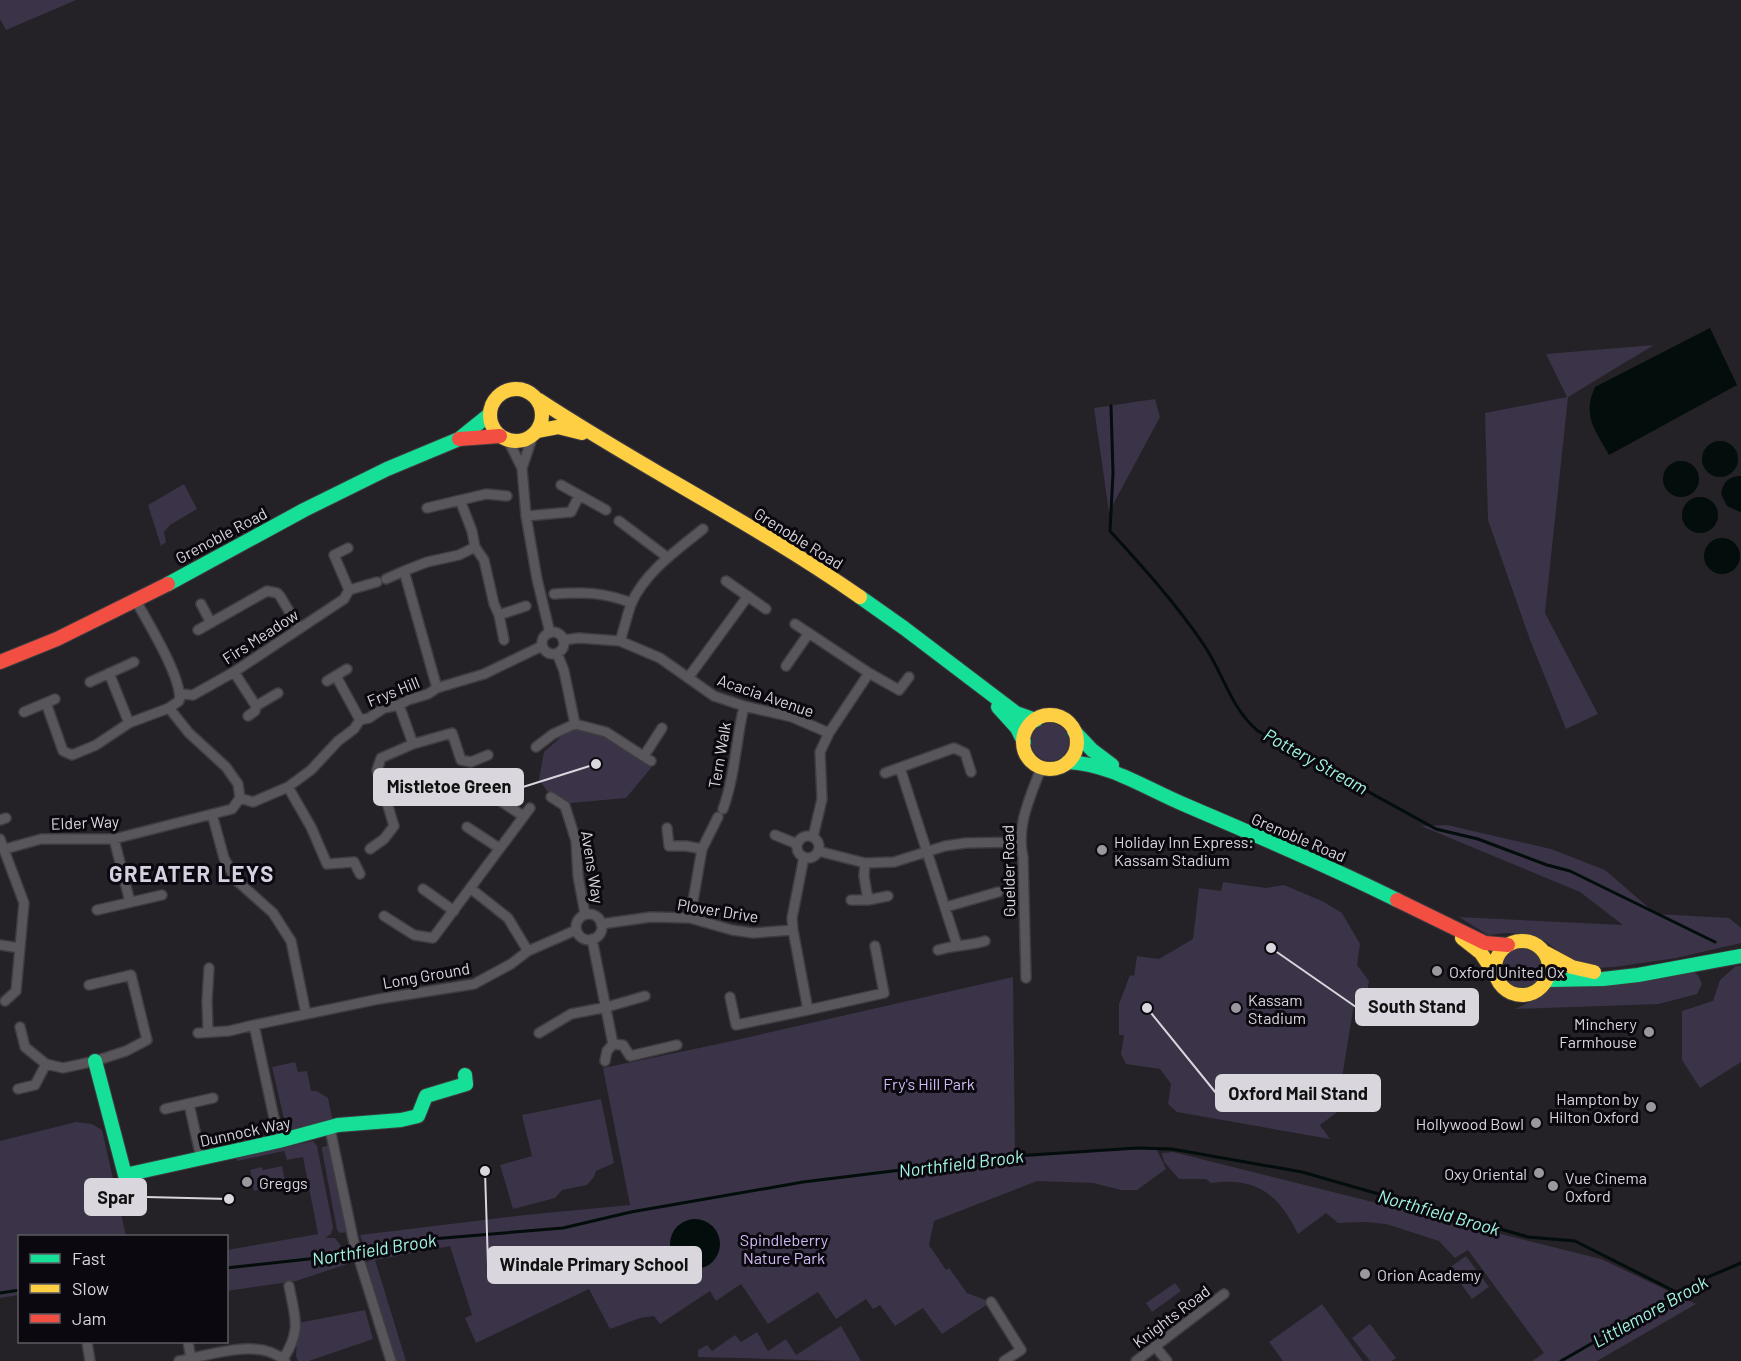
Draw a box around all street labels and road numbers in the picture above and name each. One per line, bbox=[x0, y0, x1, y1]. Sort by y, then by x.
street label: Grenoble Road bbox=[172, 503, 270, 567]
street label: Grenoble Road bbox=[751, 503, 847, 573]
street label: Firs Meadow bbox=[219, 604, 302, 668]
street label: Acacia Avenue bbox=[715, 670, 817, 720]
street label: Frys Hill bbox=[364, 672, 422, 710]
street label: Tern Walk bbox=[704, 720, 734, 790]
street label: Grenoble Road bbox=[1249, 809, 1349, 865]
street label: Elder Way bbox=[50, 811, 120, 833]
street label: Guelder Road bbox=[998, 825, 1018, 917]
street label: Avens Way bbox=[578, 829, 608, 905]
street label: Plover Drive bbox=[676, 894, 760, 926]
street label: Long Ground bbox=[381, 958, 471, 992]
street label: Dunnock Way bbox=[198, 1112, 293, 1150]
street label: Knights Road bbox=[1129, 1281, 1213, 1351]

